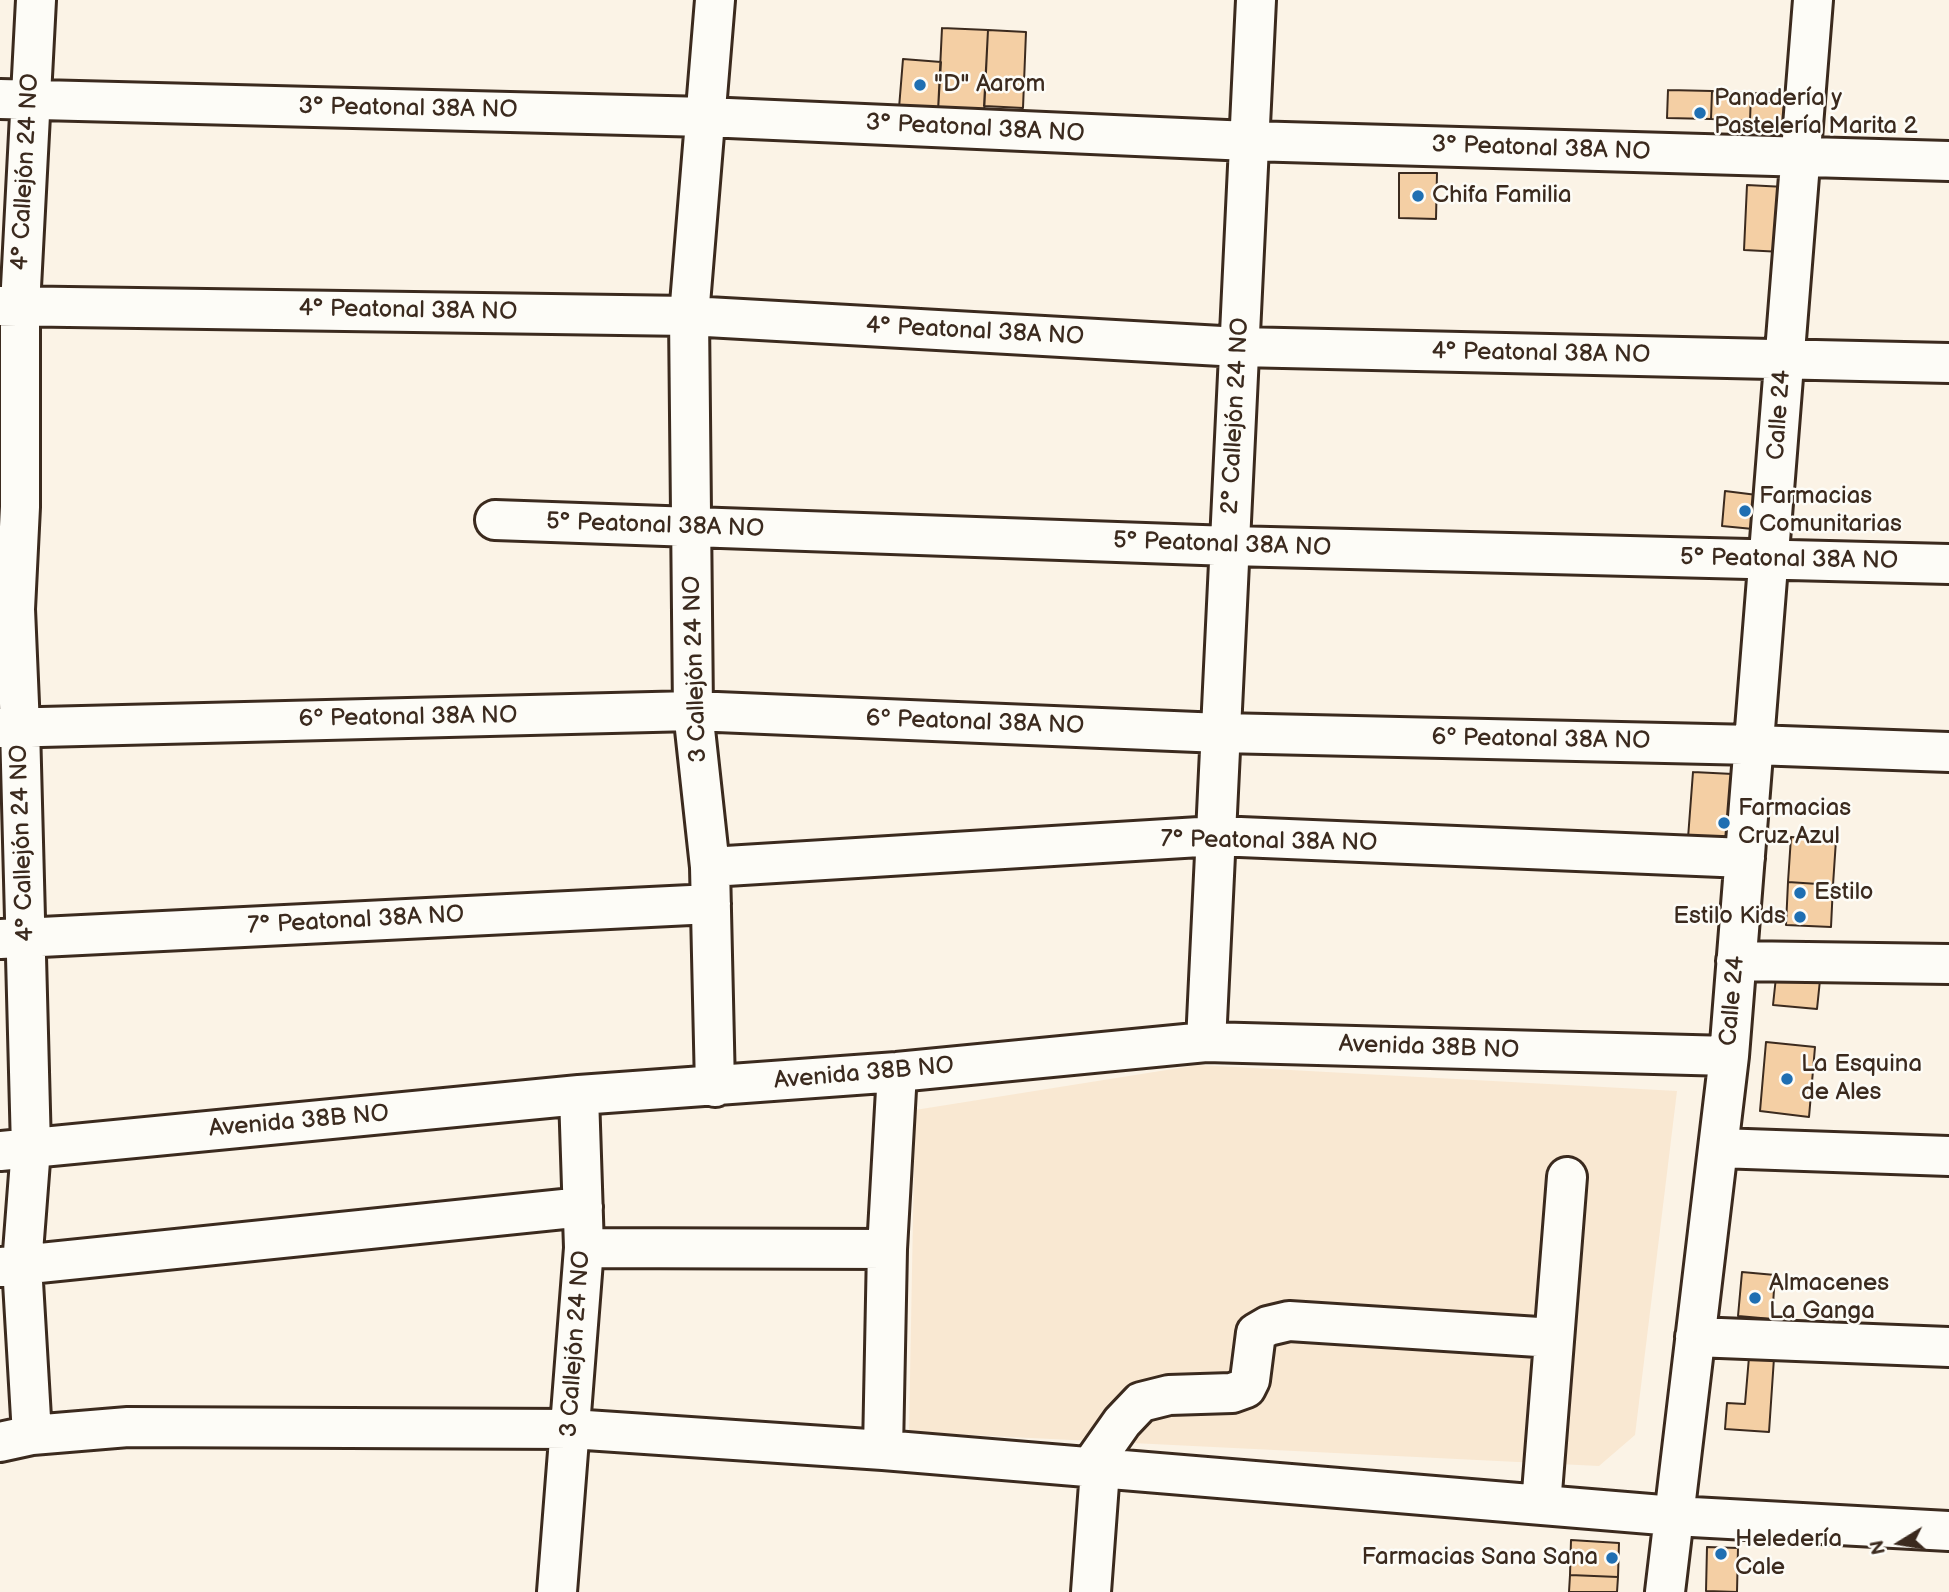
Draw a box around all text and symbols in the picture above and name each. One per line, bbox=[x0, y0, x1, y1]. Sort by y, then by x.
place label: "D" Aarom bbox=[934, 71, 1045, 99]
street label: 4° Callejón 24 NO bbox=[6, 73, 46, 271]
marker: "D" Aarom bbox=[912, 77, 928, 93]
place label: Panadería y Pastelería Marita 2 bbox=[1714, 85, 1918, 141]
street label: 3° Peatonal 38A NO bbox=[298, 93, 518, 125]
marker: Panadería y Pastelería Marita 2 bbox=[1692, 105, 1708, 121]
street label: 3° Peatonal 38A NO bbox=[865, 109, 1085, 149]
street label: 3° Peatonal 38A NO bbox=[1431, 131, 1651, 167]
place label: Chifa Familia bbox=[1432, 182, 1572, 210]
marker: Chifa Familia bbox=[1410, 188, 1426, 204]
street label: 4° Peatonal 38A NO bbox=[298, 295, 518, 327]
street label: 4° Peatonal 38A NO bbox=[865, 312, 1085, 352]
street label: 2° Callejón 24 NO bbox=[1216, 317, 1256, 515]
street label: 4° Peatonal 38A NO bbox=[1431, 338, 1651, 370]
street label: Calle 24 bbox=[1762, 369, 1798, 461]
place label: Farmacias Comunitarias bbox=[1759, 483, 1902, 539]
marker: Farmacias Comunitarias bbox=[1737, 503, 1753, 519]
street label: 5° Peatonal 38A NO bbox=[545, 508, 765, 544]
street label: 5° Peatonal 38A NO bbox=[1112, 527, 1332, 563]
street label: 5° Peatonal 38A NO bbox=[1680, 544, 1898, 576]
street label: 3 Callejón 24 NO bbox=[678, 575, 714, 763]
street label: 6º Peatonal 38A NO bbox=[298, 702, 518, 734]
street label: 6º Peatonal 38A NO bbox=[865, 705, 1085, 741]
street label: 6º Peatonal 38A NO bbox=[1431, 724, 1651, 756]
street label: 4° Callejón 24 NO bbox=[5, 744, 41, 942]
place label: Farmacias Cruz Azul bbox=[1738, 795, 1851, 851]
marker: Farmacias Cruz Azul bbox=[1716, 815, 1732, 831]
street label: 7° Peatonal 38A NO bbox=[1160, 826, 1378, 858]
place label: Estilo bbox=[1814, 879, 1873, 907]
marker: Estilo bbox=[1792, 885, 1808, 901]
street label: 7° Peatonal 38A NO bbox=[247, 901, 465, 941]
place label: Estilo Kids bbox=[1673, 903, 1786, 931]
marker: Estilo Kids bbox=[1792, 909, 1808, 925]
street label: Calle 24 bbox=[1715, 955, 1751, 1047]
street label: Avenida 38B NO bbox=[1338, 1030, 1520, 1066]
place label: La Esquina de Ales bbox=[1801, 1051, 1922, 1107]
street label: Avenida 38B NO bbox=[773, 1052, 955, 1096]
marker: La Esquina de Ales bbox=[1779, 1071, 1795, 1087]
street label: Avenida 38B NO bbox=[208, 1100, 390, 1144]
street label: 3 Callejón 24 NO bbox=[555, 1250, 597, 1438]
place label: Almacenes La Ganga bbox=[1769, 1270, 1889, 1326]
marker: Almacenes La Ganga bbox=[1747, 1290, 1763, 1306]
north arrow bbox=[1865, 1508, 1935, 1578]
place label: Heledería Cale bbox=[1735, 1526, 1842, 1582]
text: N bbox=[1866, 1538, 1892, 1556]
place label: Farmacias Sana Sana bbox=[1361, 1544, 1598, 1572]
marker: Heledería Cale bbox=[1713, 1546, 1729, 1562]
marker: Farmacias Sana Sana bbox=[1604, 1550, 1620, 1566]

